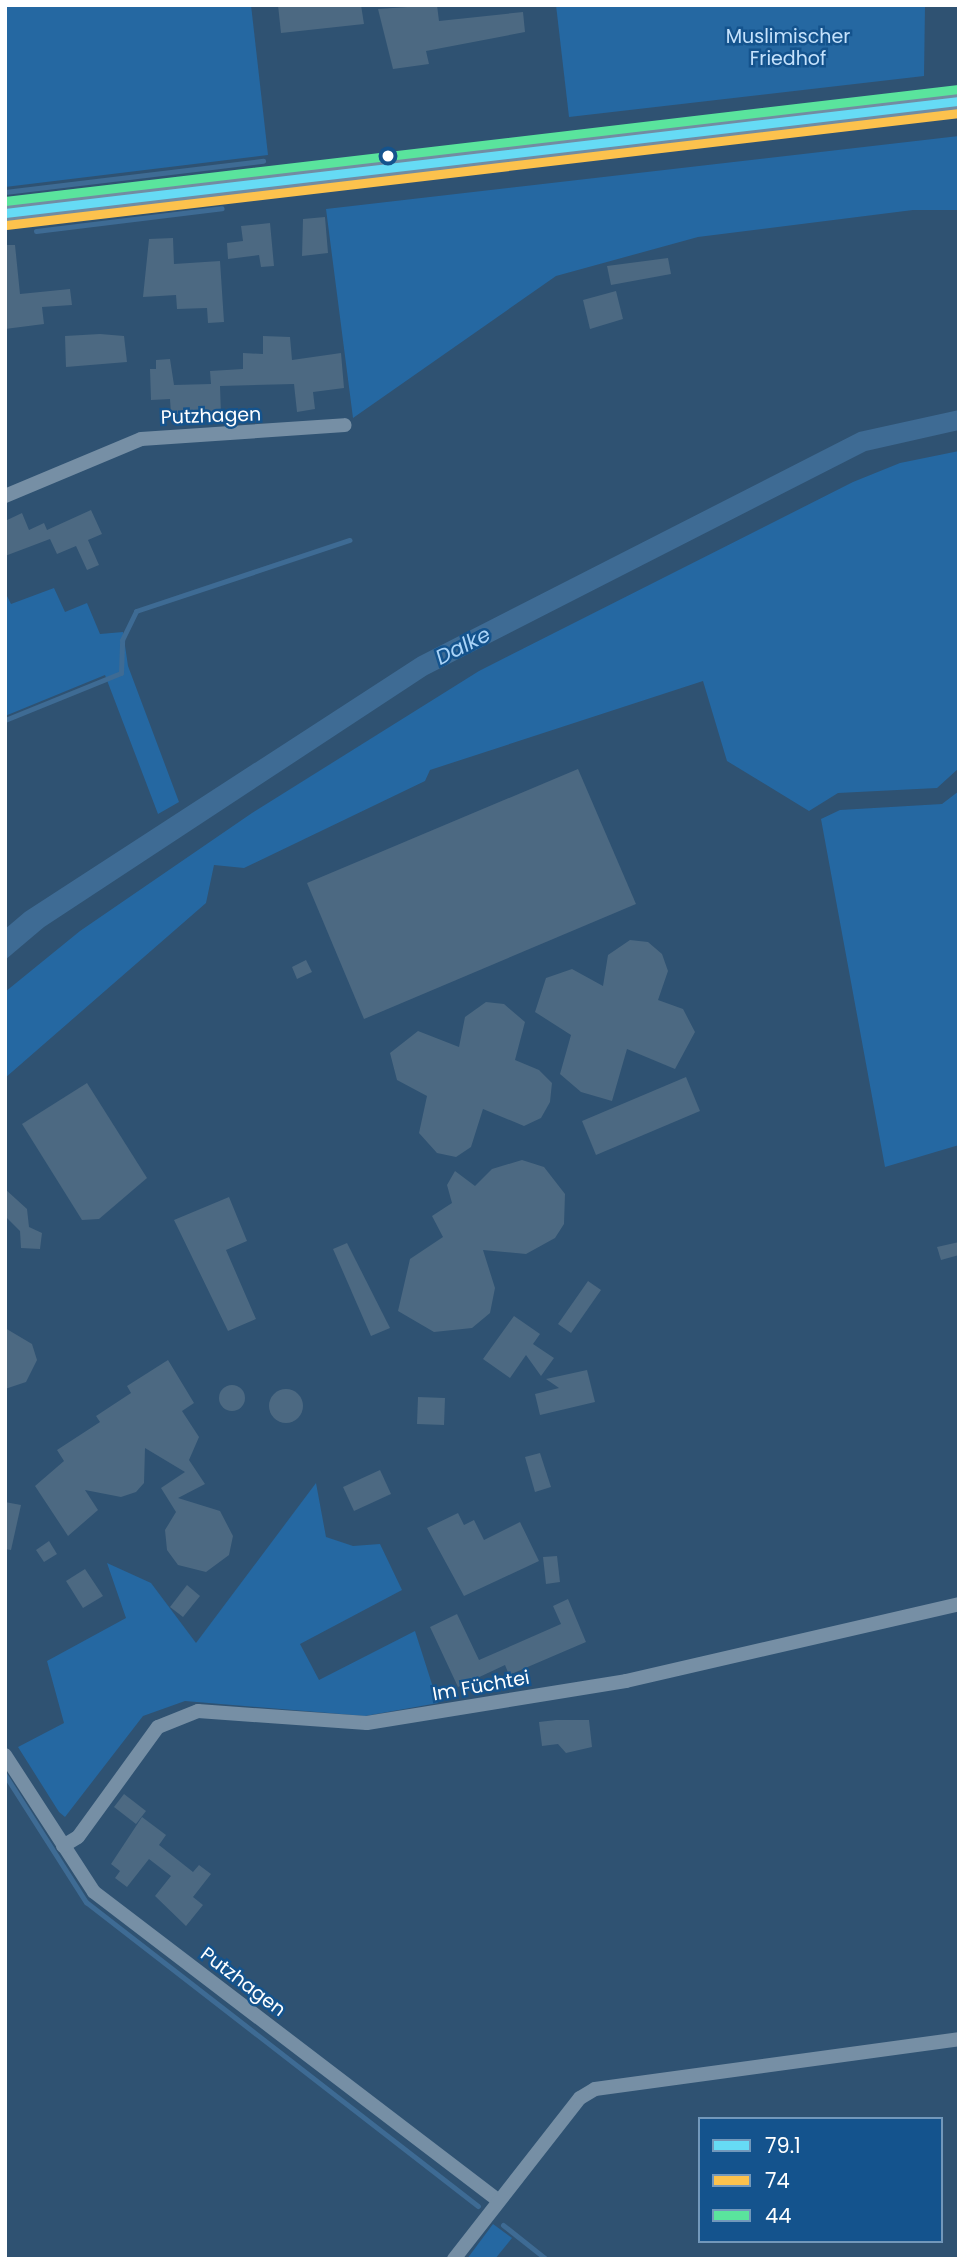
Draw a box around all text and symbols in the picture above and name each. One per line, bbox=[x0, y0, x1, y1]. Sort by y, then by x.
park label: Muslimischer Friedhof bbox=[726, 26, 850, 70]
unlabelled marker bbox=[381, 149, 395, 163]
street label: Putzhagen bbox=[160, 403, 262, 429]
water label: Dalke bbox=[431, 622, 495, 670]
street label: Im Füchtei bbox=[431, 1666, 531, 1706]
street label: Putzhagen bbox=[196, 1943, 290, 2021]
legend bbox=[698, 2117, 943, 2243]
text: 79.1 bbox=[765, 2131, 801, 2160]
text: 74 bbox=[765, 2166, 790, 2195]
text: 44 bbox=[765, 2201, 791, 2230]

